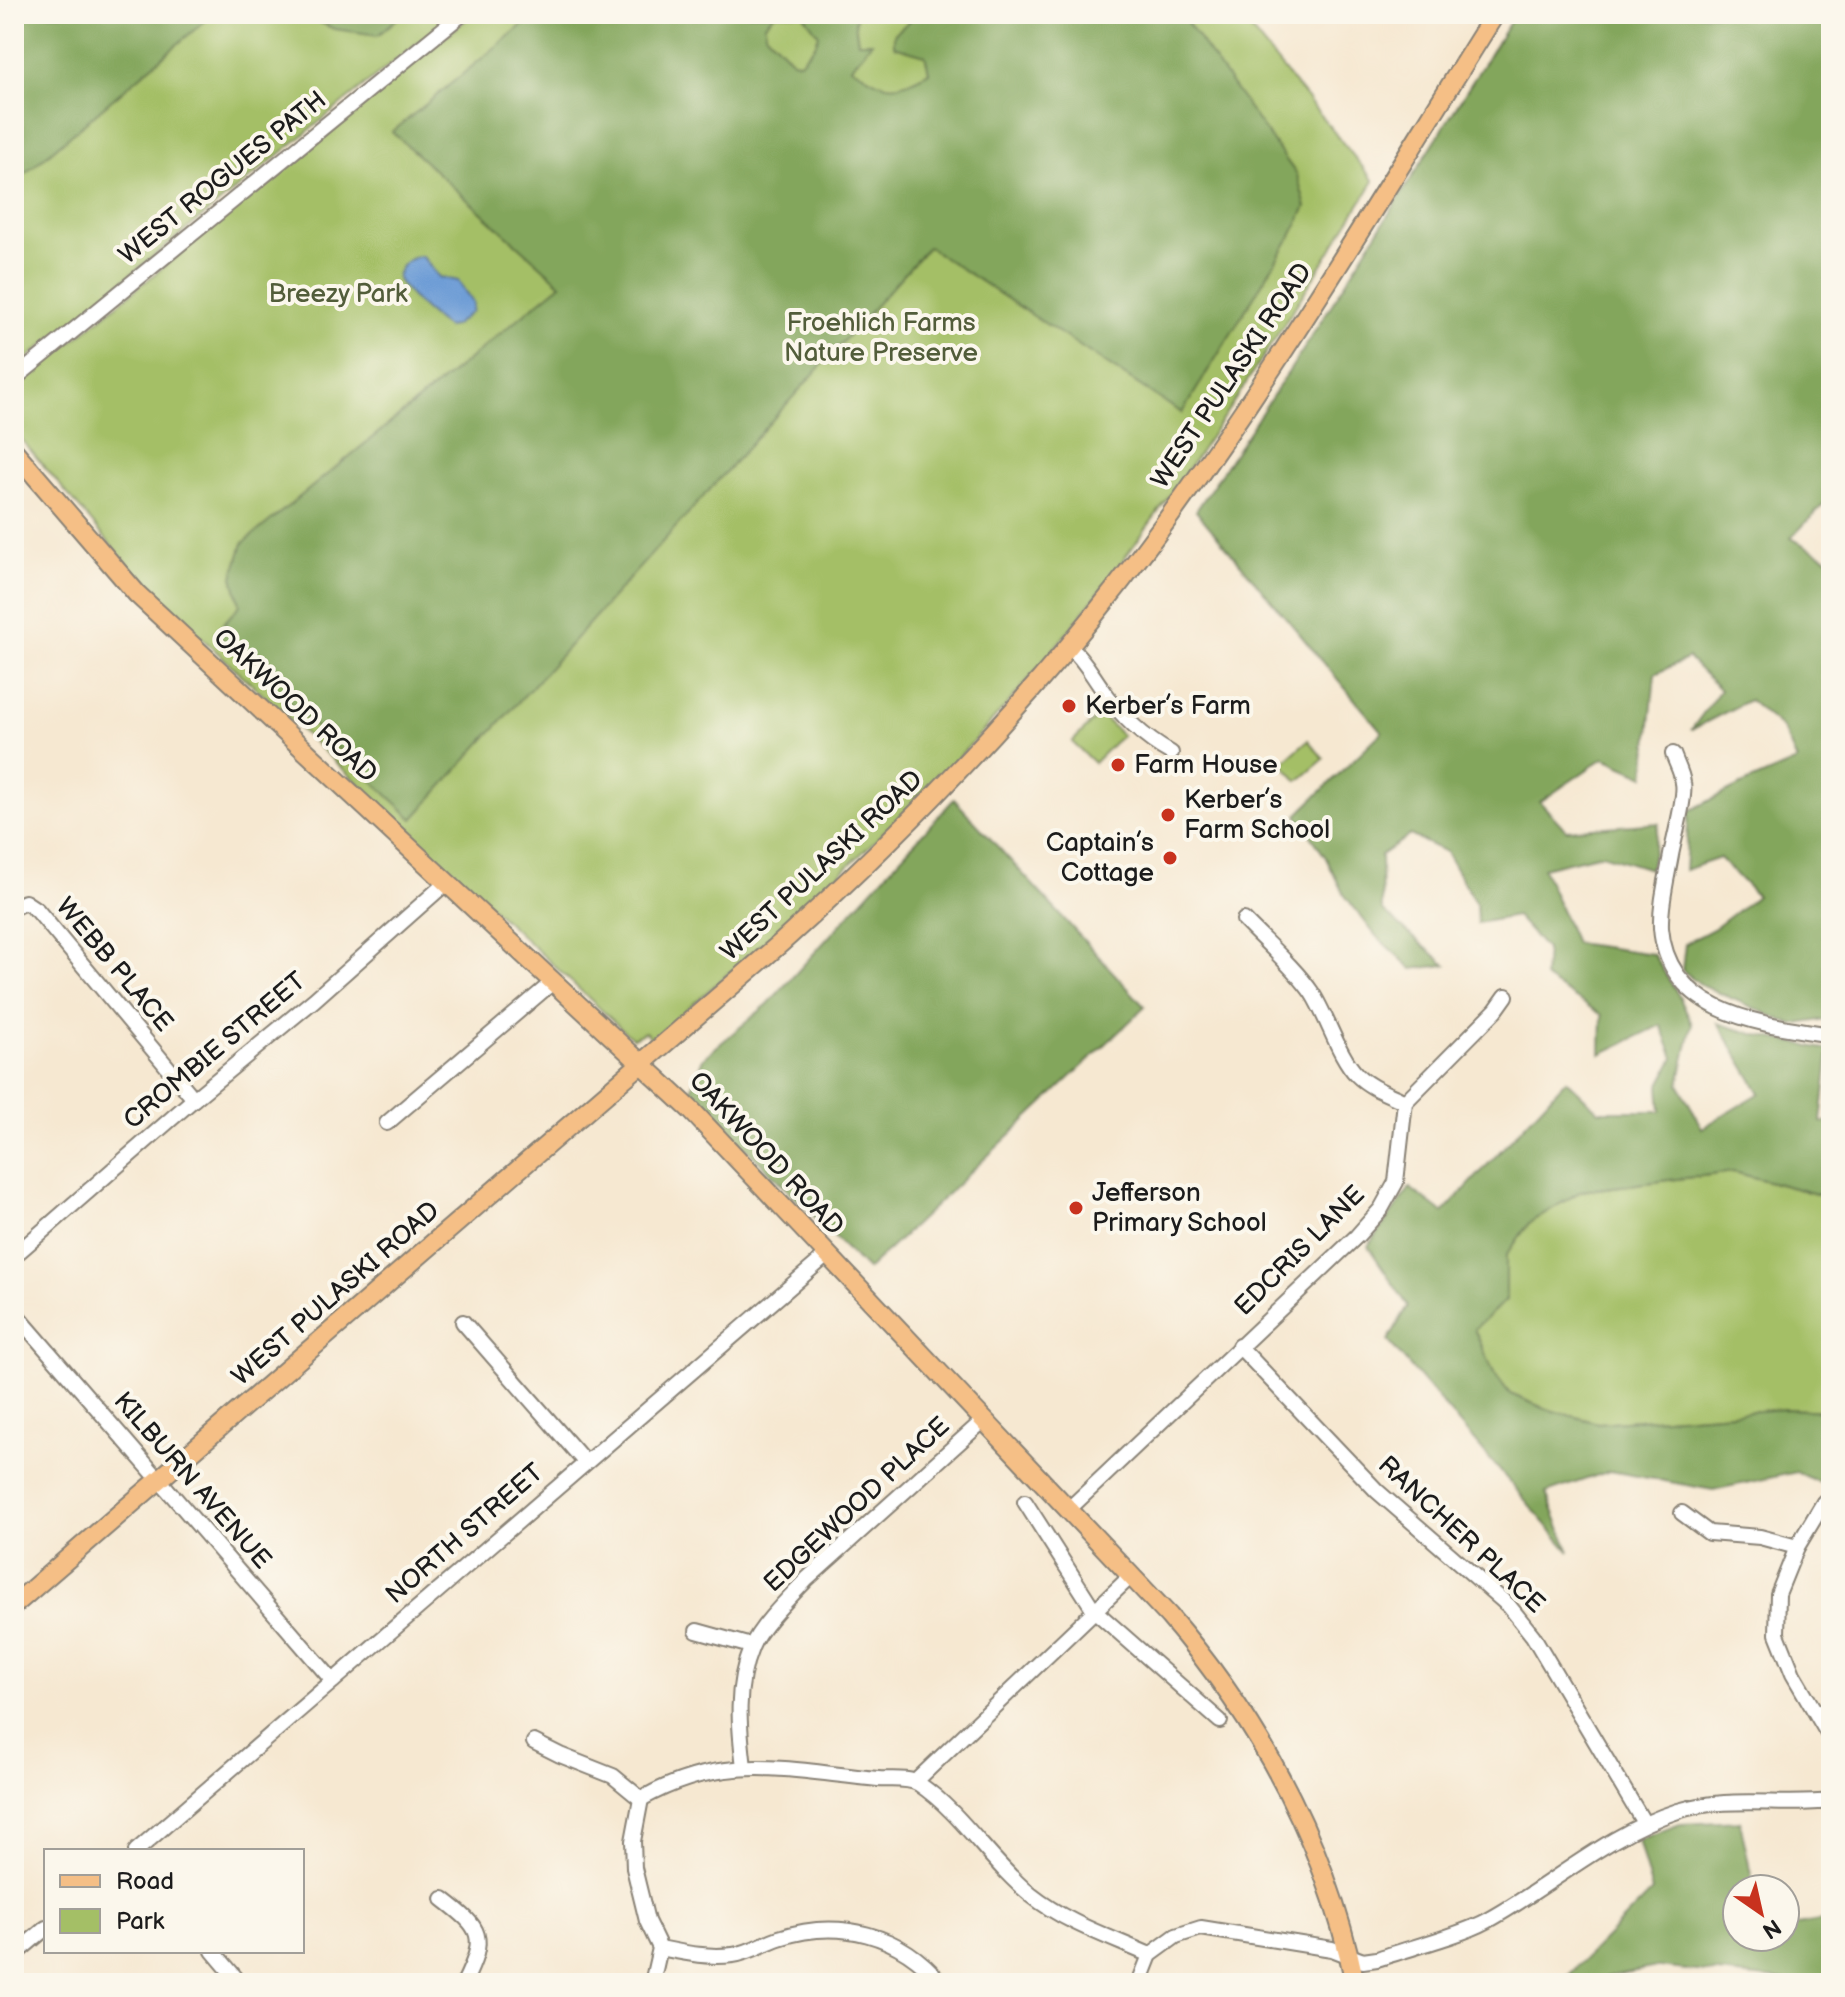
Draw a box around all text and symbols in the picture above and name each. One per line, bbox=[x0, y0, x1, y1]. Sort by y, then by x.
street label: WEST ROGUES PATH bbox=[113, 85, 333, 271]
street label: WEST PULASKI ROAD bbox=[1145, 258, 1319, 494]
park label: Breezy Park bbox=[268, 279, 408, 310]
park label: Froehlich Farms Nature Preserve bbox=[784, 308, 978, 369]
street label: OAKWOOD ROAD bbox=[207, 622, 383, 790]
place label: Kerber’s Farm bbox=[1085, 691, 1251, 722]
marker: Kerber’s Farm bbox=[1060, 697, 1078, 715]
place label: Farm House bbox=[1134, 750, 1278, 781]
marker: Farm House bbox=[1109, 756, 1127, 774]
street label: WEST PULASKI ROAD bbox=[715, 764, 929, 968]
place label: Kerber’s Farm School bbox=[1184, 785, 1330, 846]
marker: Kerber’s Farm School bbox=[1159, 806, 1177, 824]
place label: Captain’s Cottage bbox=[1046, 828, 1154, 889]
marker: Captain’s Cottage bbox=[1161, 849, 1179, 867]
street label: WEBB PLACE bbox=[49, 892, 179, 1038]
street label: CROMBIE STREET bbox=[118, 966, 313, 1136]
street label: OAKWOOD ROAD bbox=[682, 1066, 850, 1242]
place label: Jefferson Primary School bbox=[1092, 1178, 1267, 1239]
street label: EDCRIS LANE bbox=[1229, 1180, 1371, 1322]
street label: WEST PULASKI ROAD bbox=[226, 1195, 446, 1393]
marker: Jefferson Primary School bbox=[1067, 1199, 1085, 1217]
street label: KILBURN AVENUE bbox=[107, 1386, 277, 1576]
street label: EDGEWOOD PLACE bbox=[758, 1411, 956, 1599]
street label: RANCHER PLACE bbox=[1371, 1450, 1551, 1620]
street label: NORTH STREET bbox=[380, 1457, 550, 1611]
legend bbox=[44, 1849, 304, 1953]
text: Road bbox=[116, 1867, 174, 1896]
north arrow bbox=[1721, 1873, 1801, 1953]
text: Park bbox=[116, 1907, 164, 1936]
text: N bbox=[1757, 1913, 1786, 1944]

